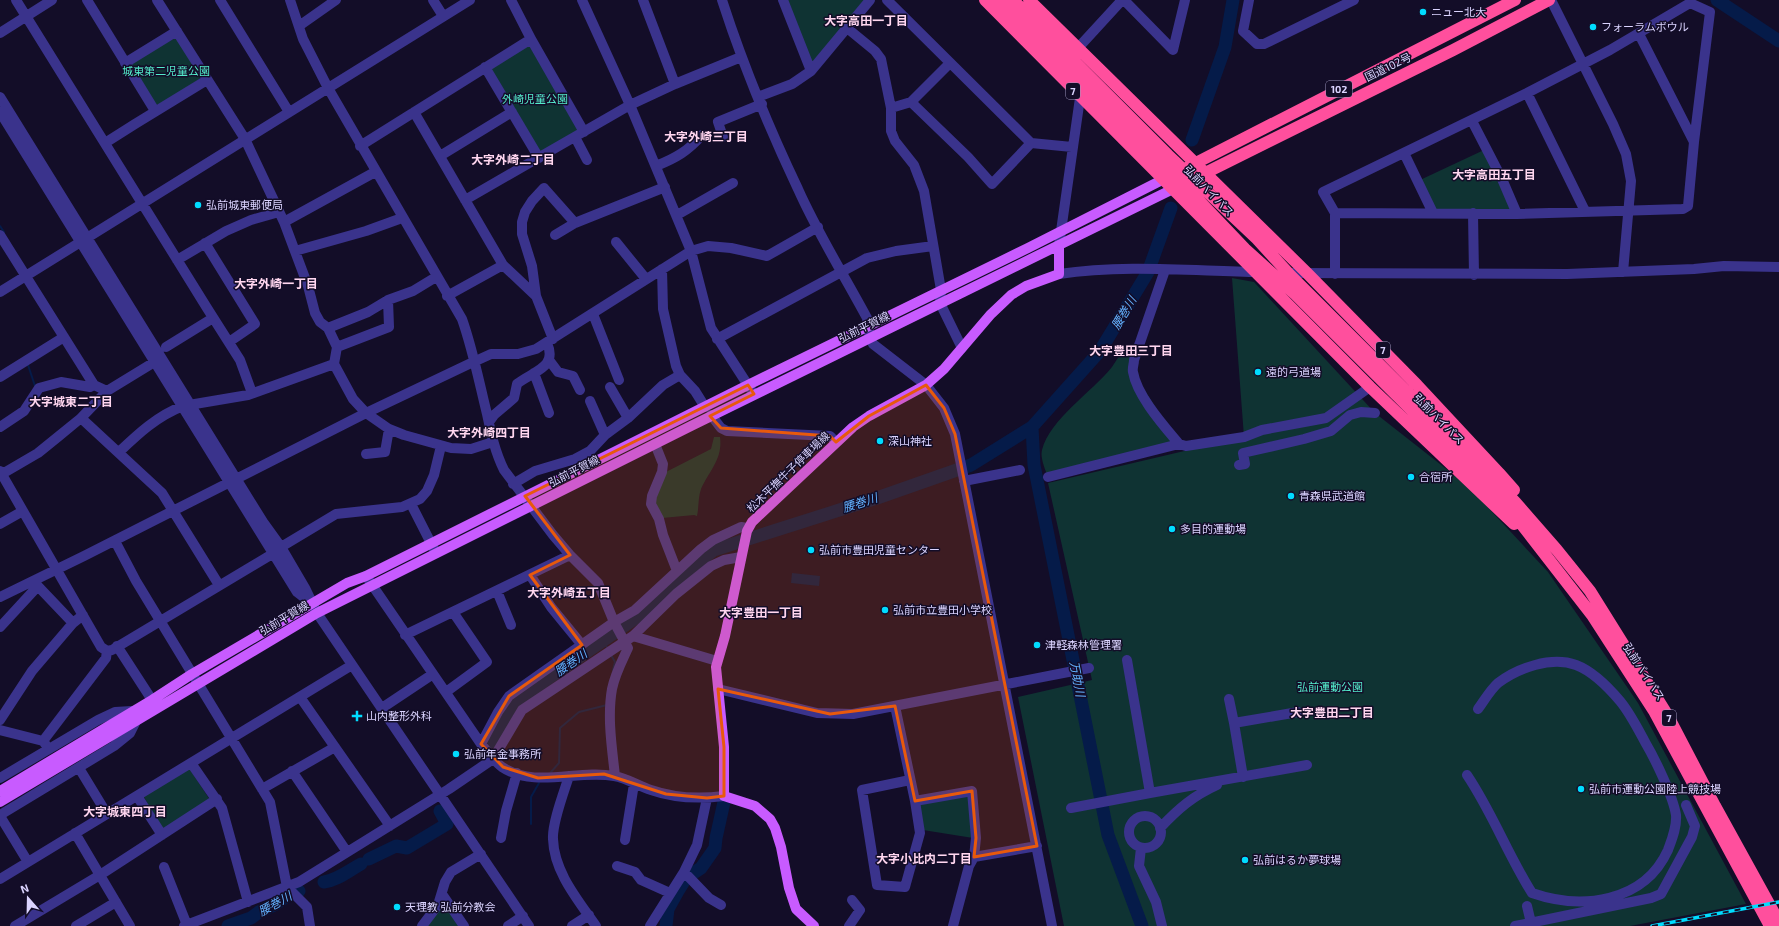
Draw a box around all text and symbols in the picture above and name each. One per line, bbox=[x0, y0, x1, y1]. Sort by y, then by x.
place label: ニュー北大 bbox=[1431, 5, 1486, 18]
marker: ニュー北大 bbox=[1418, 7, 1428, 17]
district label: 大字高田一丁目 bbox=[824, 13, 908, 27]
place label: フォーラムボウル bbox=[1601, 20, 1689, 33]
marker: フォーラムボウル bbox=[1588, 22, 1598, 32]
street label: 国道102号 bbox=[1362, 50, 1413, 83]
park label: 城東第二児童公園 bbox=[122, 64, 210, 77]
road number: 102 bbox=[1326, 81, 1352, 97]
road number: 7 bbox=[1066, 83, 1080, 99]
park label: 外崎児童公園 bbox=[502, 92, 568, 105]
district label: 大字外崎三丁目 bbox=[664, 129, 748, 143]
district label: 大字外崎二丁目 bbox=[471, 152, 555, 166]
street label: 弘前バイパス bbox=[1182, 162, 1237, 219]
district label: 大字高田五丁目 bbox=[1452, 167, 1536, 181]
place label: 弘前城東郵便局 bbox=[206, 198, 283, 211]
marker: 弘前城東郵便局 bbox=[193, 200, 203, 210]
district label: 大字外崎一丁目 bbox=[234, 276, 318, 290]
water label: 腰巻川 bbox=[1108, 292, 1139, 332]
street label: 弘前平賀線 bbox=[836, 309, 891, 344]
road number: 7 bbox=[1376, 342, 1390, 358]
district label: 大字豊田三丁目 bbox=[1089, 343, 1173, 357]
place label: 遠的弓道場 bbox=[1266, 365, 1321, 378]
marker: 遠的弓道場 bbox=[1253, 367, 1263, 377]
street label: 弘前バイパス bbox=[1412, 391, 1467, 446]
district label: 大字城東二丁目 bbox=[29, 394, 113, 408]
district label: 大字外崎四丁目 bbox=[447, 425, 531, 439]
street label: 松木平撫牛子停車場線 bbox=[744, 429, 832, 515]
place label: 深山神社 bbox=[888, 434, 932, 447]
marker: 深山神社 bbox=[875, 436, 885, 446]
street label: 弘前平賀線 bbox=[546, 452, 601, 489]
place label: 合宿所 bbox=[1419, 470, 1453, 483]
marker: 合宿所 bbox=[1406, 472, 1416, 482]
water label: 腰巻川 bbox=[840, 489, 881, 514]
place label: 青森県武道館 bbox=[1299, 489, 1365, 502]
marker: 青森県武道館 bbox=[1286, 491, 1296, 501]
place label: 多目的運動場 bbox=[1180, 522, 1246, 535]
marker: 多目的運動場 bbox=[1167, 524, 1177, 534]
place label: 弘前市豊田児童センター bbox=[819, 543, 940, 556]
marker: 弘前市豊田児童センター bbox=[806, 545, 816, 555]
district label: 大字外崎五丁目 bbox=[527, 585, 611, 599]
street label: 弘前平賀線 bbox=[257, 598, 311, 637]
place label: 弘前市立豊田小学校 bbox=[893, 603, 992, 616]
district label: 大字豊田一丁目 bbox=[719, 605, 803, 619]
marker: 弘前市立豊田小学校 bbox=[880, 605, 890, 615]
place label: 津軽森林管理署 bbox=[1045, 638, 1122, 651]
marker: 津軽森林管理署 bbox=[1032, 640, 1042, 650]
street label: 弘前バイパス bbox=[1621, 641, 1668, 703]
water label: 腰巻川 bbox=[552, 645, 591, 678]
water label: 万助川 bbox=[1068, 660, 1089, 700]
park label: 弘前運動公園 bbox=[1297, 680, 1363, 693]
district label: 大字豊田二丁目 bbox=[1290, 705, 1374, 719]
place label: 山内整形外科 bbox=[366, 709, 432, 722]
marker: 山内整形外科 bbox=[351, 710, 363, 722]
road number: 7 bbox=[1662, 710, 1676, 726]
place label: 弘前年金事務所 bbox=[464, 747, 542, 760]
marker: 弘前年金事務所 bbox=[451, 749, 461, 759]
place label: 弘前市運動公園陸上競技場 bbox=[1589, 782, 1721, 795]
marker: 弘前市運動公園陸上競技場 bbox=[1576, 784, 1586, 794]
district label: 大字城東四丁目 bbox=[83, 804, 167, 818]
district label: 大字小比内二丁目 bbox=[876, 851, 972, 865]
place label: 弘前はるか夢球場 bbox=[1253, 853, 1341, 866]
marker: 弘前はるか夢球場 bbox=[1240, 855, 1250, 865]
north arrow bbox=[8, 878, 48, 918]
text: N bbox=[18, 881, 30, 896]
water label: 腰巻川 bbox=[255, 887, 295, 918]
place label: 天理教 弘前分教会 bbox=[405, 900, 495, 913]
marker: 天理教 弘前分教会 bbox=[392, 902, 402, 912]

